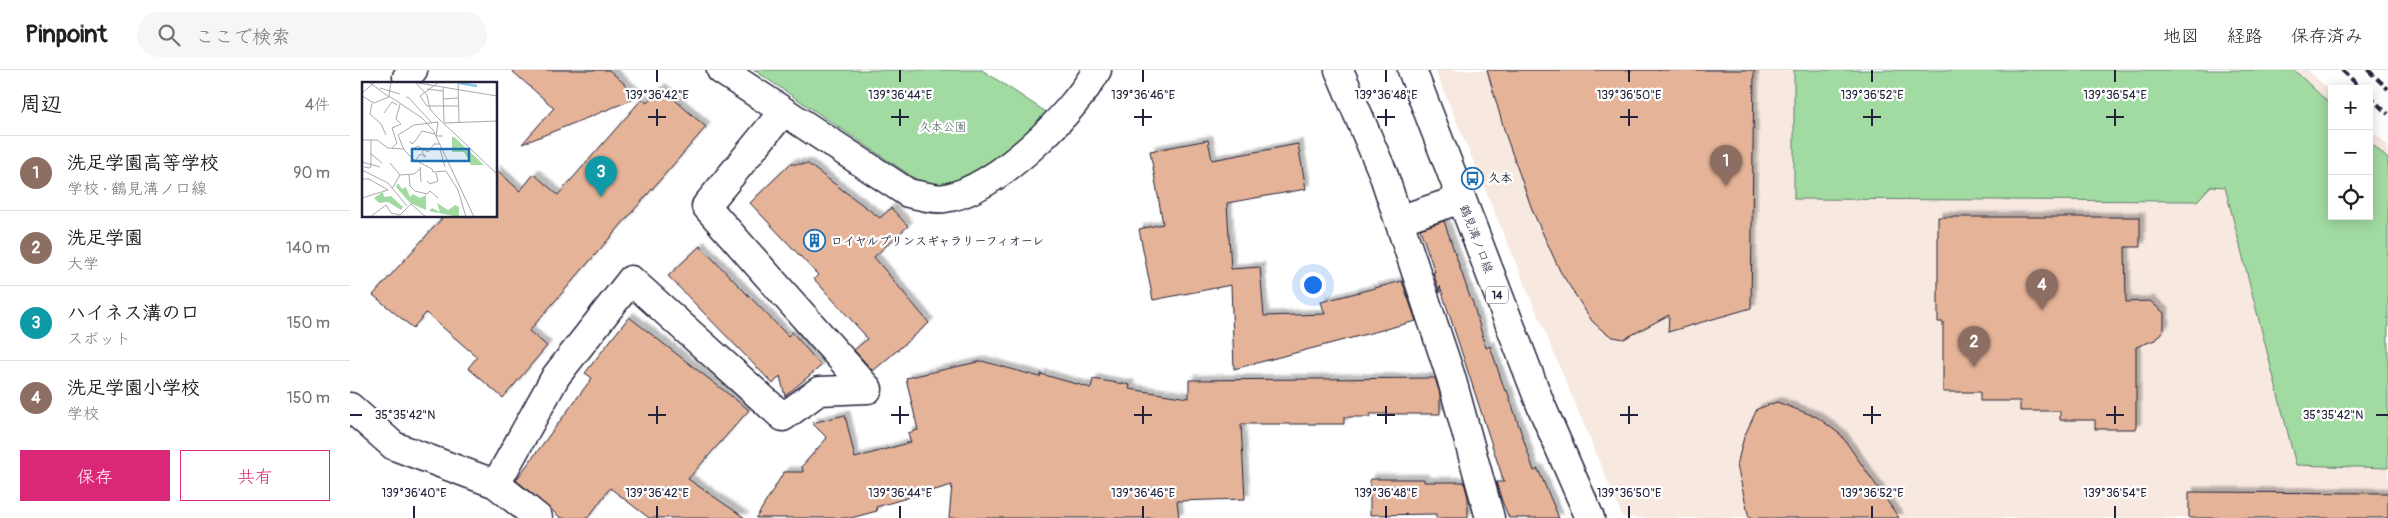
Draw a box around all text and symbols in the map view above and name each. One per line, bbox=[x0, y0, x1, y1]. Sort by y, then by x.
search box bbox=[137, 12, 487, 57]
text: Pinpoint bbox=[25, 20, 107, 49]
icon: search bbox=[155, 21, 183, 49]
text: ここで検索 bbox=[195, 25, 290, 49]
text: 地図 bbox=[2163, 25, 2199, 48]
text: 経路 bbox=[2227, 25, 2263, 48]
text: 保存済み bbox=[2291, 25, 2363, 48]
inset map bbox=[362, 82, 498, 218]
map controls bbox=[2328, 85, 2373, 220]
button: + bbox=[2328, 85, 2373, 130]
text: 139°36'42"E bbox=[625, 88, 689, 103]
text: 139°36'44"E bbox=[868, 88, 932, 103]
text: 139°36'46"E bbox=[1111, 88, 1175, 103]
text: 139°36'48"E bbox=[1354, 88, 1418, 103]
text: 139°36'50"E bbox=[1597, 88, 1661, 103]
text: 139°36'52"E bbox=[1840, 88, 1904, 103]
text: 139°36'54"E bbox=[2083, 88, 2147, 103]
text: 周辺 bbox=[20, 91, 62, 118]
text: 4件 bbox=[305, 95, 330, 115]
park label: 久本公園 bbox=[919, 120, 967, 135]
button: − bbox=[2328, 130, 2373, 175]
pin: 1 bbox=[1710, 145, 1742, 186]
text: 洗足学園高等学校 bbox=[67, 151, 219, 175]
pin: 3 bbox=[585, 156, 617, 197]
text: 1 bbox=[33, 163, 39, 183]
text: 90 m bbox=[293, 163, 330, 183]
bus stop icon: 久本 bbox=[1460, 166, 1484, 190]
place label: 久本 bbox=[1488, 171, 1513, 186]
button: locate bbox=[2328, 175, 2373, 220]
text: 学校 · 鶴見溝ノ口線 bbox=[67, 179, 207, 199]
street label: 鶴見溝ノ口線 bbox=[1456, 203, 1496, 275]
text: 洗足学園 bbox=[67, 226, 143, 250]
building icon: ロイヤルプリンスギャラリーフィオーレ bbox=[803, 229, 827, 253]
place label: ロイヤルプリンスギャラリーフィオーレ bbox=[831, 234, 1044, 249]
text: 2 bbox=[32, 238, 40, 258]
text: 140 m bbox=[286, 238, 330, 258]
text: 大学 bbox=[67, 254, 99, 274]
pin: 4 bbox=[2026, 269, 2058, 310]
your location bbox=[1300, 272, 1326, 298]
road number: 14 bbox=[1486, 286, 1508, 304]
text: ハイネス溝の口 bbox=[67, 301, 200, 325]
text: 3 bbox=[32, 313, 40, 333]
text: 150 m bbox=[286, 313, 330, 333]
pin: 2 bbox=[1958, 326, 1990, 367]
text: スポット bbox=[67, 329, 131, 349]
text: 洗足学園小学校 bbox=[67, 376, 200, 400]
text: 4 bbox=[31, 388, 41, 408]
text: 150 m bbox=[286, 388, 330, 408]
text: 学校 bbox=[67, 404, 99, 424]
text: 35°35'42"N bbox=[375, 408, 435, 423]
text: 35°35'42"N bbox=[2303, 408, 2363, 423]
button: 保存 bbox=[20, 450, 170, 501]
button: 共有 bbox=[180, 450, 330, 501]
text: 139°36'40"E bbox=[381, 486, 447, 501]
text: 139°36'42"E bbox=[625, 486, 689, 501]
text: 139°36'44"E bbox=[868, 486, 932, 501]
text: 139°36'46"E bbox=[1111, 486, 1175, 501]
text: 139°36'48"E bbox=[1354, 486, 1418, 501]
text: 139°36'50"E bbox=[1597, 486, 1661, 501]
text: 139°36'52"E bbox=[1840, 486, 1904, 501]
text: 139°36'54"E bbox=[2083, 486, 2147, 501]

